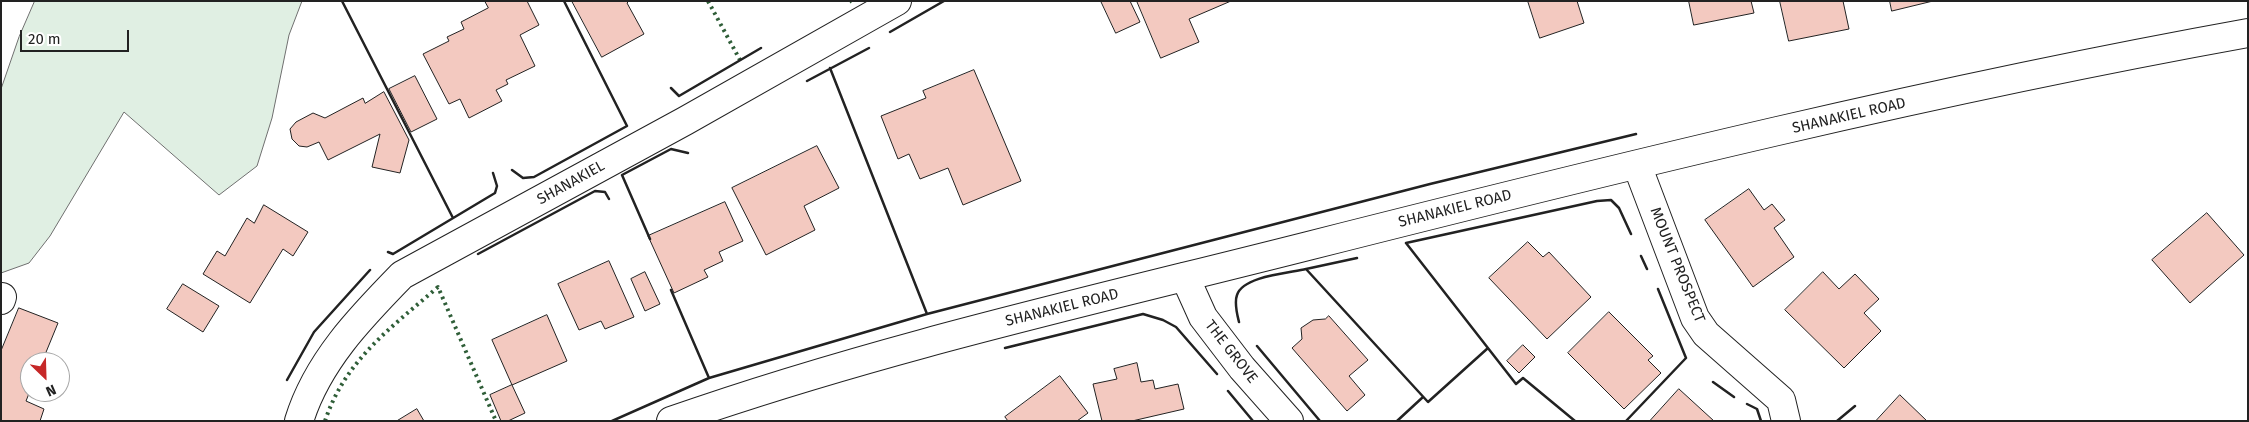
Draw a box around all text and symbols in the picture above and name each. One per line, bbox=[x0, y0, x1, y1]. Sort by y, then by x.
scale bar bbox=[22, 20, 131, 52]
text: 20 m bbox=[28, 30, 61, 48]
street label: SHANAKIEL ROAD bbox=[1790, 94, 1908, 138]
street label: SHANAKIEL bbox=[534, 157, 608, 209]
street label: SHANAKIEL ROAD bbox=[1397, 186, 1513, 232]
street label: MOUNT PROSPECT bbox=[1646, 205, 1708, 325]
street label: SHANAKIEL ROAD bbox=[1004, 285, 1120, 331]
street label: THE GROVE bbox=[1201, 317, 1261, 387]
north arrow bbox=[20, 352, 70, 402]
text: N bbox=[43, 381, 59, 400]

